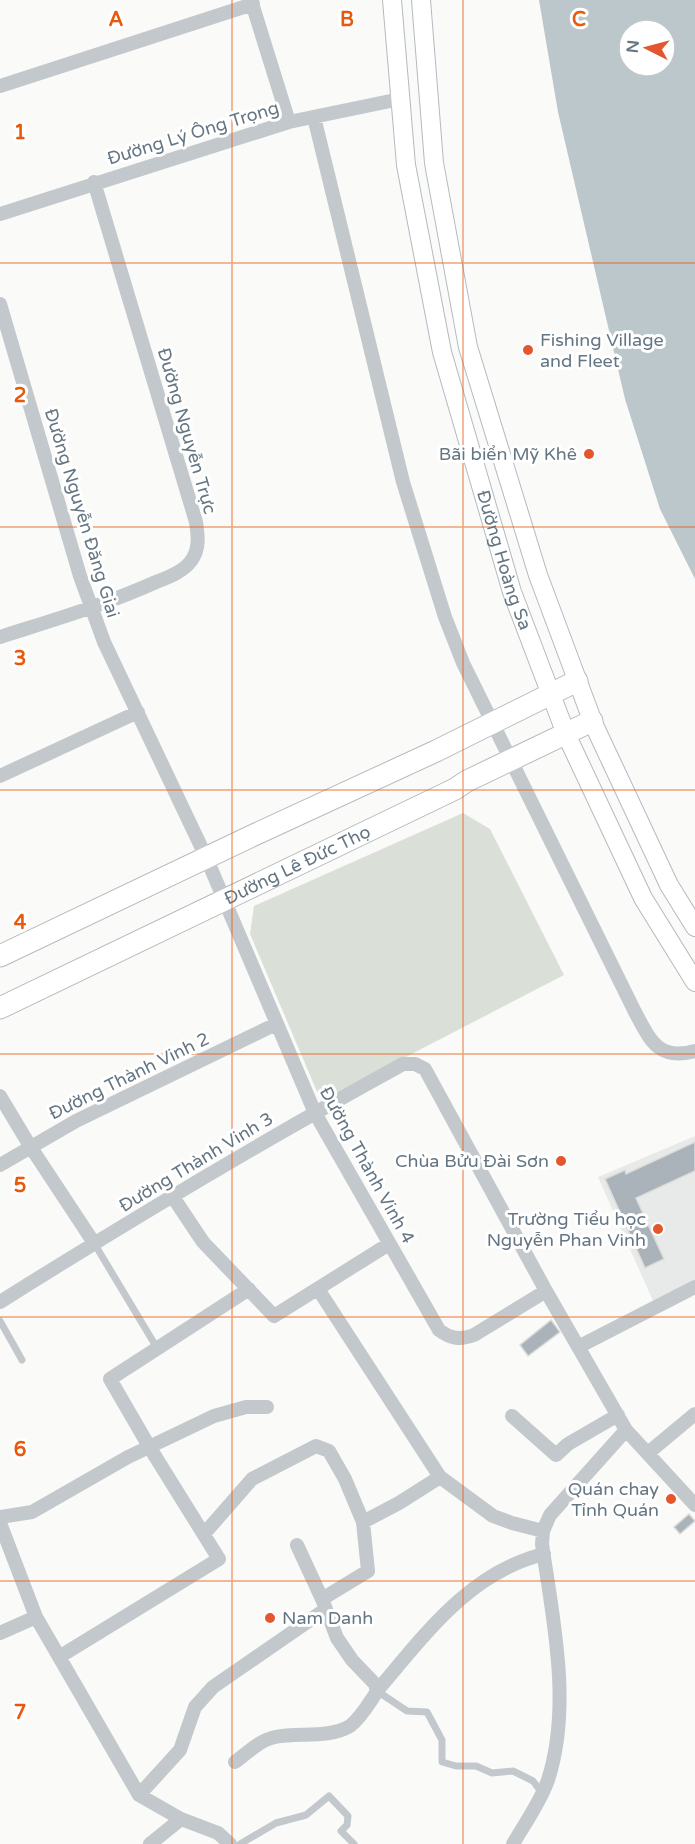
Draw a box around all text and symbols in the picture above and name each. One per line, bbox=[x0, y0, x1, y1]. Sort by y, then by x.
text: A bbox=[109, 8, 124, 32]
text: B bbox=[340, 8, 354, 32]
text: C bbox=[572, 8, 586, 32]
north arrow bbox=[617, 18, 677, 78]
text: N bbox=[622, 39, 644, 54]
street label: Đường Lý Ông Trọng bbox=[104, 96, 282, 170]
text: 1 bbox=[14, 121, 26, 145]
place label: Fishing Village and Fleet bbox=[540, 329, 664, 372]
marker: Fishing Village and Fleet bbox=[521, 343, 535, 357]
street label: Đường Nguyễn Trực bbox=[153, 345, 221, 517]
text: 2 bbox=[14, 384, 26, 408]
street label: Đường Nguyễn Đăng Giai bbox=[40, 406, 124, 620]
place label: Bãi biển Mỹ Khê bbox=[439, 443, 577, 465]
marker: Bãi biển Mỹ Khê bbox=[582, 447, 596, 461]
street label: Đường Hoàng Sa bbox=[472, 487, 536, 633]
text: 3 bbox=[14, 647, 26, 671]
street label: Đường Lê Đức Thọ bbox=[221, 820, 374, 909]
text: 4 bbox=[14, 911, 27, 935]
street label: Đường Thành Vinh 2 bbox=[45, 1028, 213, 1124]
street label: Đường Thành Vinh 4 bbox=[315, 1083, 419, 1247]
street label: Đường Thành Vinh 3 bbox=[115, 1107, 277, 1217]
place label: Chùa Bửu Đài Sơn bbox=[395, 1150, 549, 1172]
marker: Chùa Bửu Đài Sơn bbox=[554, 1154, 568, 1168]
text: 5 bbox=[14, 1174, 26, 1198]
place label: Trường Tiểu học Nguyễn Phan Vinh bbox=[487, 1208, 646, 1251]
marker: Trường Tiểu học Nguyễn Phan Vinh bbox=[651, 1222, 665, 1236]
text: 6 bbox=[14, 1438, 26, 1462]
place label: Quán chay Tỉnh Quán bbox=[568, 1478, 659, 1521]
marker: Quán chay Tỉnh Quán bbox=[664, 1492, 678, 1506]
place label: Nam Danh bbox=[282, 1607, 373, 1629]
marker: Nam Danh bbox=[263, 1611, 277, 1625]
text: 7 bbox=[14, 1701, 26, 1725]

